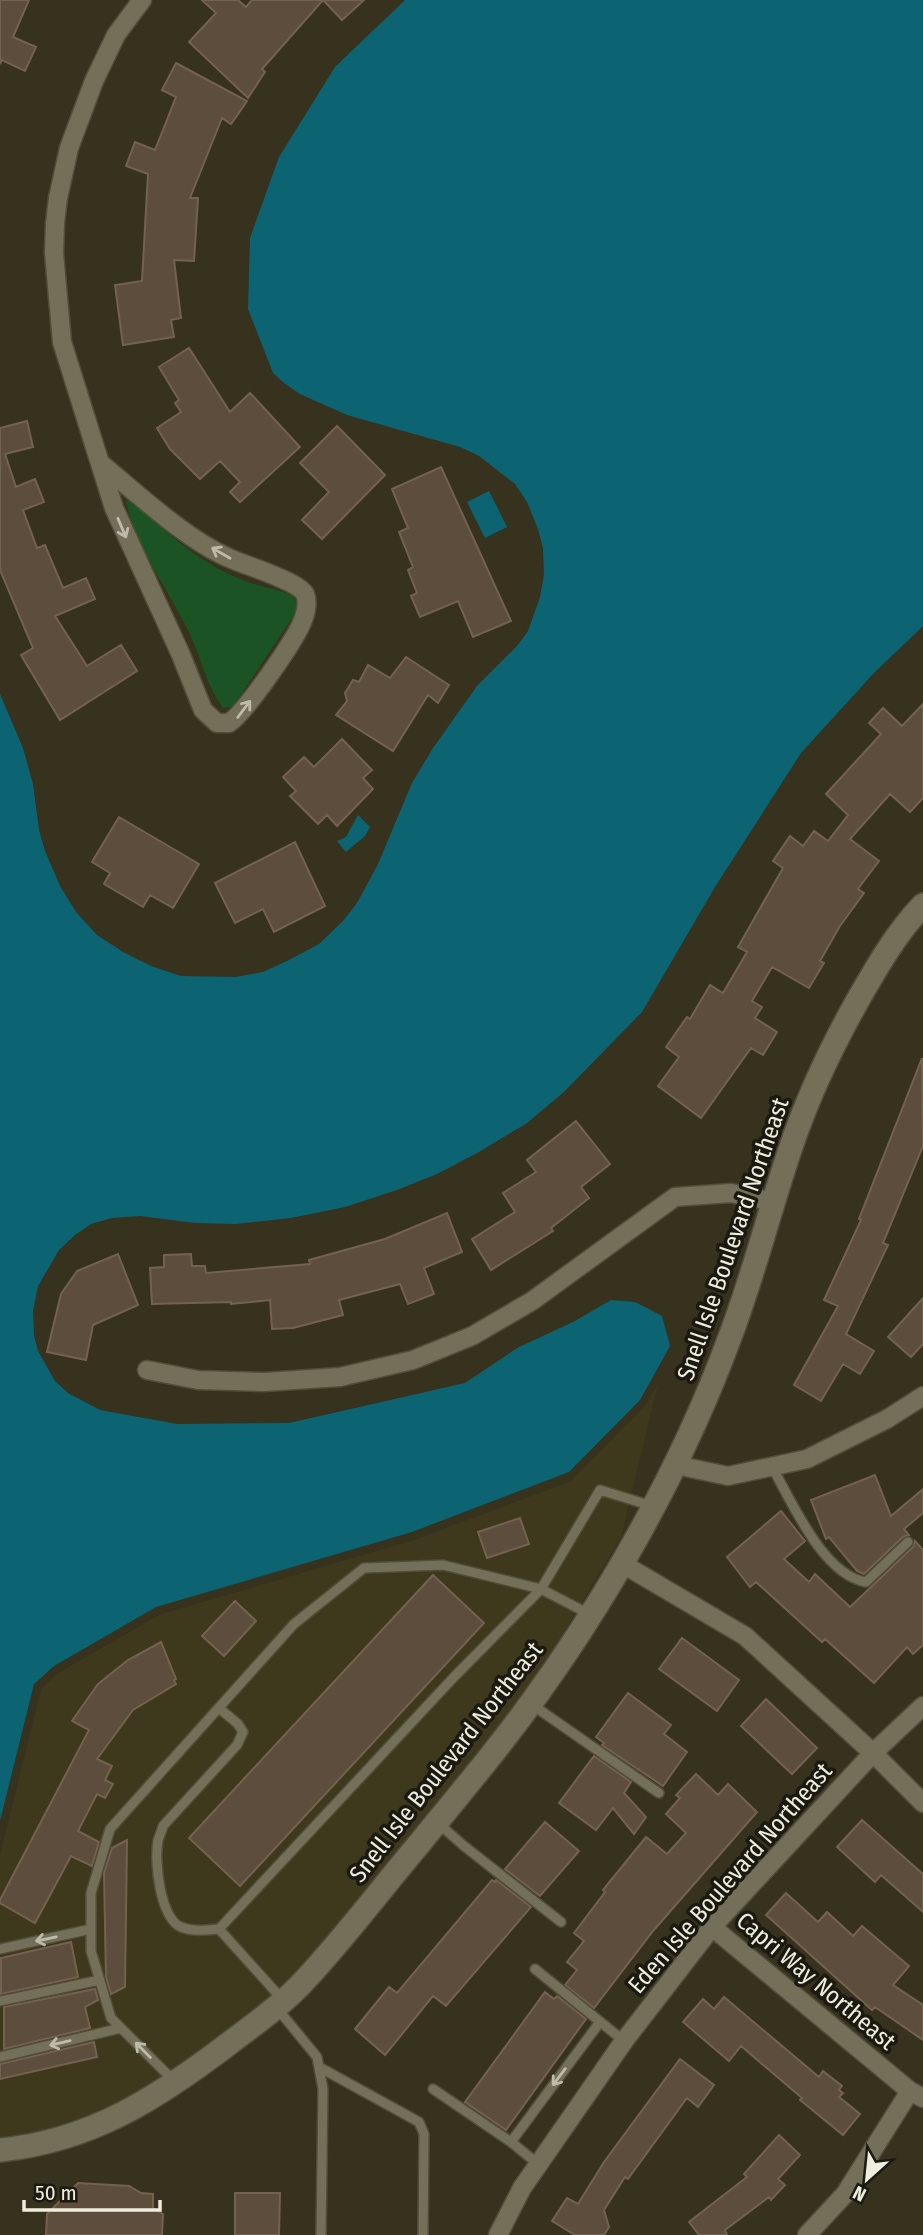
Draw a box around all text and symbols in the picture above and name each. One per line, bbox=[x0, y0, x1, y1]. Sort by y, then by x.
one-way arrow bbox=[116, 516, 129, 538]
one-way arrow bbox=[211, 546, 232, 559]
one-way arrow bbox=[236, 700, 251, 718]
street label: Snell Isle Boulevard Northeast bbox=[671, 1094, 795, 1384]
street label: Snell Isle Boulevard Northeast bbox=[344, 1636, 549, 1888]
street label: Eden Isle Boulevard Northeast bbox=[622, 1757, 838, 1999]
street label: Capri Way Northeast bbox=[731, 1906, 901, 2056]
one-way arrow bbox=[35, 1932, 58, 1946]
one-way arrow bbox=[50, 2037, 72, 2050]
one-way arrow bbox=[135, 2042, 152, 2059]
one-way arrow bbox=[552, 2067, 566, 2086]
north arrow bbox=[832, 2144, 902, 2214]
scale bar bbox=[24, 2168, 161, 2212]
text: 50 m bbox=[35, 2180, 77, 2206]
text: N bbox=[849, 2181, 870, 2207]

